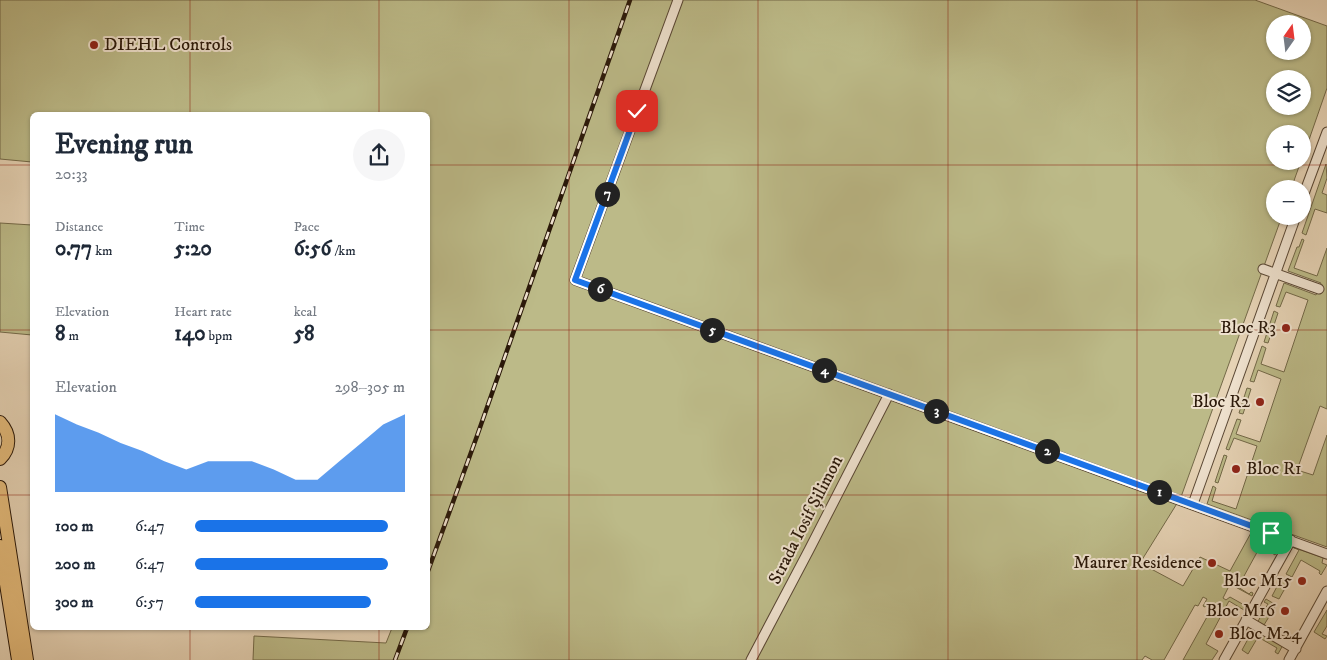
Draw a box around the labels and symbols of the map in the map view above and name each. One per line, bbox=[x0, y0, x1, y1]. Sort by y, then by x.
north arrow bbox=[1266, 15, 1311, 60]
place label: DIEHL Controls bbox=[104, 34, 232, 56]
marker: DIEHL Controls bbox=[88, 39, 100, 51]
pin bbox=[616, 90, 658, 132]
pin: 7 bbox=[594, 182, 620, 206]
pin: 6 bbox=[588, 276, 612, 302]
place label: Bloc R3 bbox=[1220, 317, 1276, 339]
pin: 5 bbox=[700, 318, 724, 342]
marker: Bloc R3 bbox=[1280, 322, 1292, 334]
pin: 4 bbox=[812, 358, 836, 382]
place label: Bloc R2 bbox=[1192, 391, 1250, 413]
marker: Bloc R2 bbox=[1254, 396, 1266, 408]
pin: 3 bbox=[924, 398, 948, 424]
pin: 2 bbox=[1034, 438, 1060, 464]
street label: Strada Iosif Șilimon bbox=[764, 451, 848, 588]
place label: Bloc R1 bbox=[1246, 458, 1302, 480]
marker: Bloc R1 bbox=[1230, 463, 1242, 475]
pin: 1 bbox=[1146, 480, 1172, 504]
pin bbox=[1250, 512, 1292, 554]
place label: Maurer Residence bbox=[1074, 552, 1202, 574]
marker: Maurer Residence bbox=[1206, 557, 1218, 569]
place label: Bloc M15 bbox=[1223, 570, 1292, 592]
marker: Bloc M15 bbox=[1296, 575, 1308, 587]
place label: Bloc M16 bbox=[1206, 600, 1276, 622]
marker: Bloc M16 bbox=[1279, 605, 1291, 617]
place label: Bloc M24 bbox=[1229, 623, 1302, 645]
marker: Bloc M24 bbox=[1213, 628, 1225, 640]

